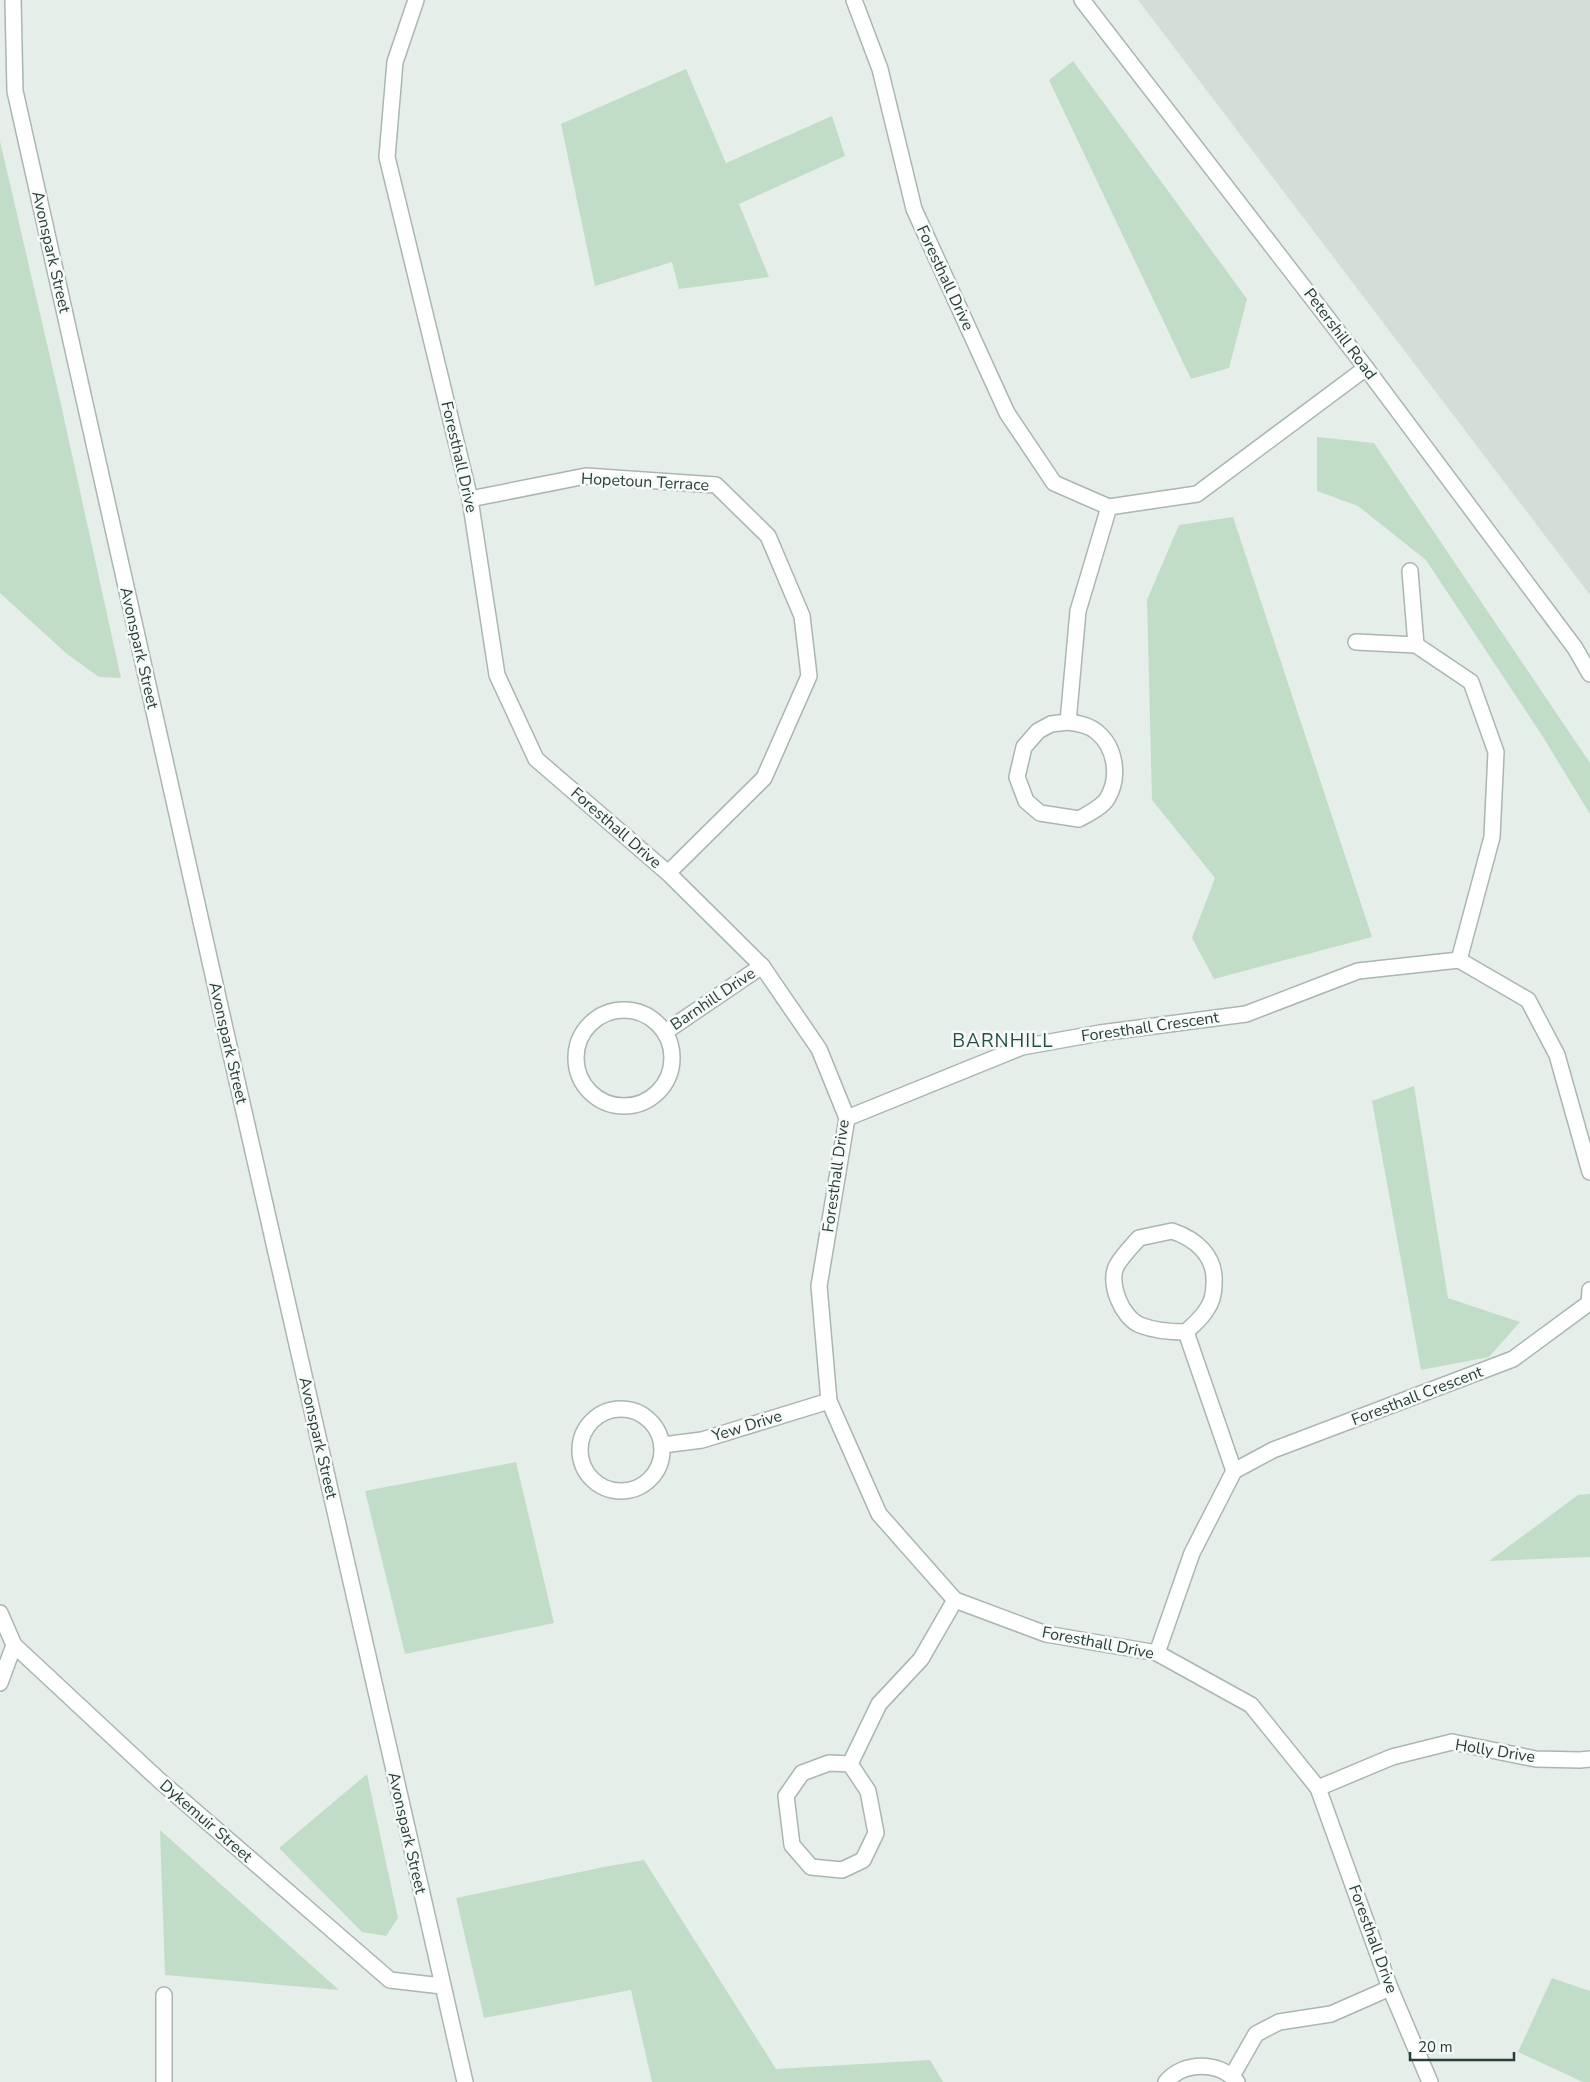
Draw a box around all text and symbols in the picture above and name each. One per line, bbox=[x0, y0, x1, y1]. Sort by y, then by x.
street label: Avonspark Street bbox=[26, 189, 76, 315]
street label: Foresthall Drive bbox=[911, 222, 979, 334]
street label: Petershill Road bbox=[1298, 284, 1382, 384]
street label: Foresthall Drive bbox=[435, 399, 483, 515]
street label: Hopetoun Terrace bbox=[580, 468, 710, 496]
street label: Avonspark Street bbox=[114, 585, 164, 711]
street label: Foresthall Drive bbox=[566, 782, 666, 874]
street label: Barnhill Drive bbox=[666, 962, 760, 1036]
street label: Avonspark Street bbox=[203, 980, 253, 1106]
street label: Foresthall Crescent bbox=[1080, 1006, 1221, 1048]
district label: BARNHILL bbox=[952, 1028, 1054, 1054]
street label: Foresthall Drive bbox=[817, 1118, 855, 1234]
street label: Foresthall Crescent bbox=[1348, 1361, 1486, 1431]
street label: Avonspark Street bbox=[293, 1375, 343, 1501]
street label: Yew Drive bbox=[708, 1405, 785, 1447]
street label: Foresthall Drive bbox=[1040, 1621, 1156, 1665]
street label: Holly Drive bbox=[1453, 1734, 1537, 1768]
street label: Avonspark Street bbox=[382, 1770, 432, 1896]
street label: Dykemuir Street bbox=[155, 1775, 257, 1868]
street label: Foresthall Drive bbox=[1343, 1882, 1403, 1996]
scale bar bbox=[1410, 2030, 1514, 2062]
text: 20 m bbox=[1418, 2037, 1453, 2057]

